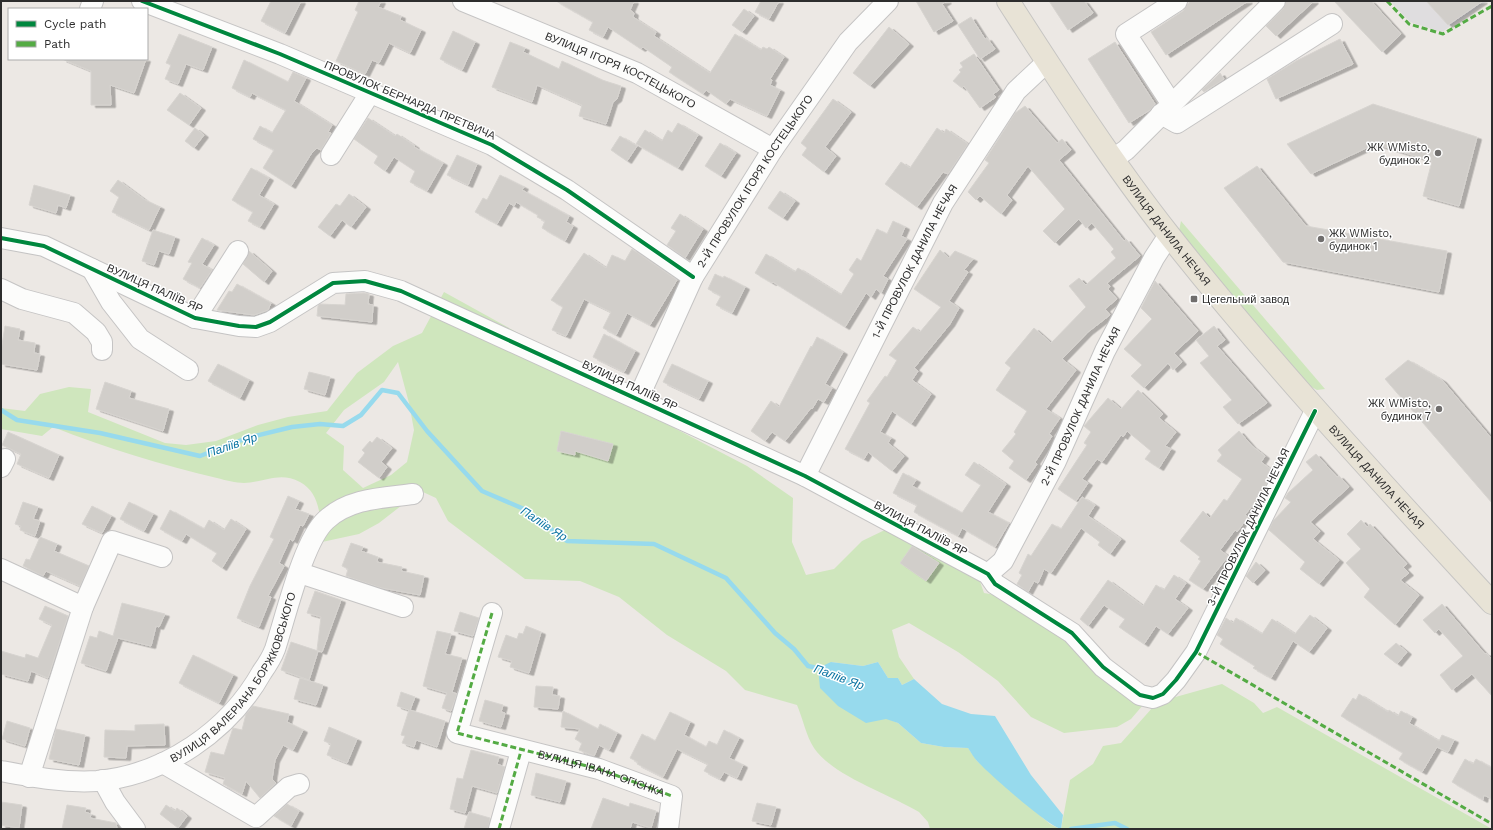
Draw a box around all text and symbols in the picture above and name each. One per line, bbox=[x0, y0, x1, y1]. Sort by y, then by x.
legend bbox=[8, 8, 148, 60]
text: Cycle path bbox=[44, 17, 106, 31]
street label: ВУЛИЦЯ ІГОРЯ КОСТЕЦЬКОГО bbox=[543, 30, 698, 112]
text: Path bbox=[44, 37, 70, 51]
street label: ПРОВУЛОК БЕРНАРДА ПРЕТВИЧА bbox=[322, 58, 498, 143]
street label: 2-Й ПРОВУЛОК ІГОРЯ КОСТЕЦЬКОГО bbox=[695, 92, 816, 270]
place label: ЖК WMisto, будинок 2 bbox=[1367, 141, 1430, 167]
marker: ЖК WMisto, будинок 2 bbox=[1433, 148, 1443, 158]
street label: ВУЛИЦЯ ДАНИЛА НЕЧАЯ bbox=[1120, 173, 1213, 288]
street label: 1-Й ПРОВУЛОК ДАНИЛА НЕЧАЯ bbox=[870, 182, 960, 341]
place label: ЖК WMisto, будинок 1 bbox=[1329, 227, 1392, 253]
marker: ЖК WMisto, будинок 1 bbox=[1316, 234, 1326, 244]
street label: ВУЛИЦЯ ПАЛІЇВ ЯР bbox=[105, 261, 205, 315]
place label: Цегельний завод bbox=[1202, 293, 1290, 306]
marker: Цегельний завод bbox=[1189, 294, 1199, 304]
street label: 2-Й ПРОВУЛОК ДАНИЛА НЕЧАЯ bbox=[1038, 325, 1123, 488]
street label: ВУЛИЦЯ ПАЛІЇВ ЯР bbox=[580, 358, 680, 413]
place label: ЖК WMisto, будинок 7 bbox=[1368, 397, 1431, 423]
marker: ЖК WMisto, будинок 7 bbox=[1434, 404, 1444, 414]
street label: ВУЛИЦЯ ДАНИЛА НЕЧАЯ bbox=[1326, 423, 1427, 532]
water label: Паліїв Яр bbox=[205, 430, 259, 460]
street label: 3-Й ПРОВУЛОК ДАНИЛА НЕЧАЯ bbox=[1205, 446, 1292, 608]
street label: ВУЛИЦЯ ПАЛІЇВ ЯР bbox=[872, 498, 970, 559]
water label: Паліїв Яр bbox=[518, 504, 570, 544]
street label: ВУЛИЦЯ ВАЛЕРІАНА БОРЖКОВСЬКОГО bbox=[168, 590, 299, 765]
water label: Паліїв Яр bbox=[812, 661, 866, 693]
street label: ВУЛИЦЯ ІВАНА ОГІЄНКА bbox=[537, 748, 667, 800]

